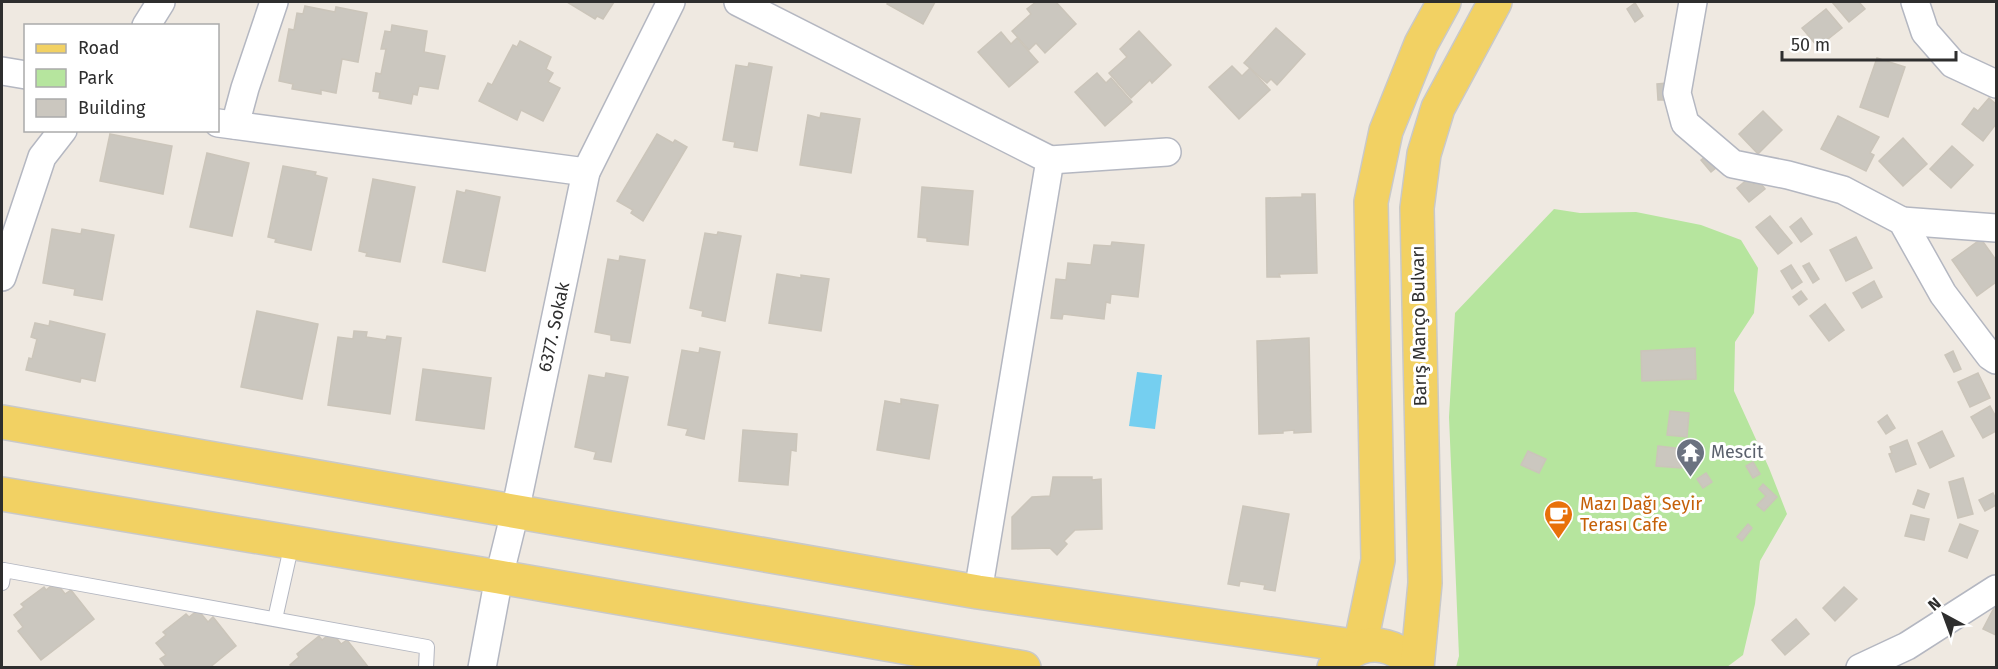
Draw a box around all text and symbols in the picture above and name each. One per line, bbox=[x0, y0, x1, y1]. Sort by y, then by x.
legend bbox=[24, 24, 219, 132]
scale bar bbox=[1782, 24, 1956, 62]
text: 50 m bbox=[1791, 34, 1830, 56]
text: Road bbox=[78, 37, 120, 59]
text: Park bbox=[78, 67, 114, 89]
text: Building bbox=[78, 97, 146, 119]
street label: Barış Manço Bulvarı bbox=[1407, 245, 1431, 407]
street label: 6377. Sokak bbox=[534, 279, 574, 374]
temple icon: Mescit bbox=[1674, 436, 1706, 478]
place label: Mescit bbox=[1711, 441, 1764, 463]
place label: Mazı Dağı Seyir Terası Cafe bbox=[1580, 493, 1702, 536]
cafe icon: Mazı Dağı Seyir Terası Cafe bbox=[1543, 498, 1575, 540]
north arrow bbox=[1914, 585, 1974, 645]
text: N bbox=[1924, 593, 1945, 615]

